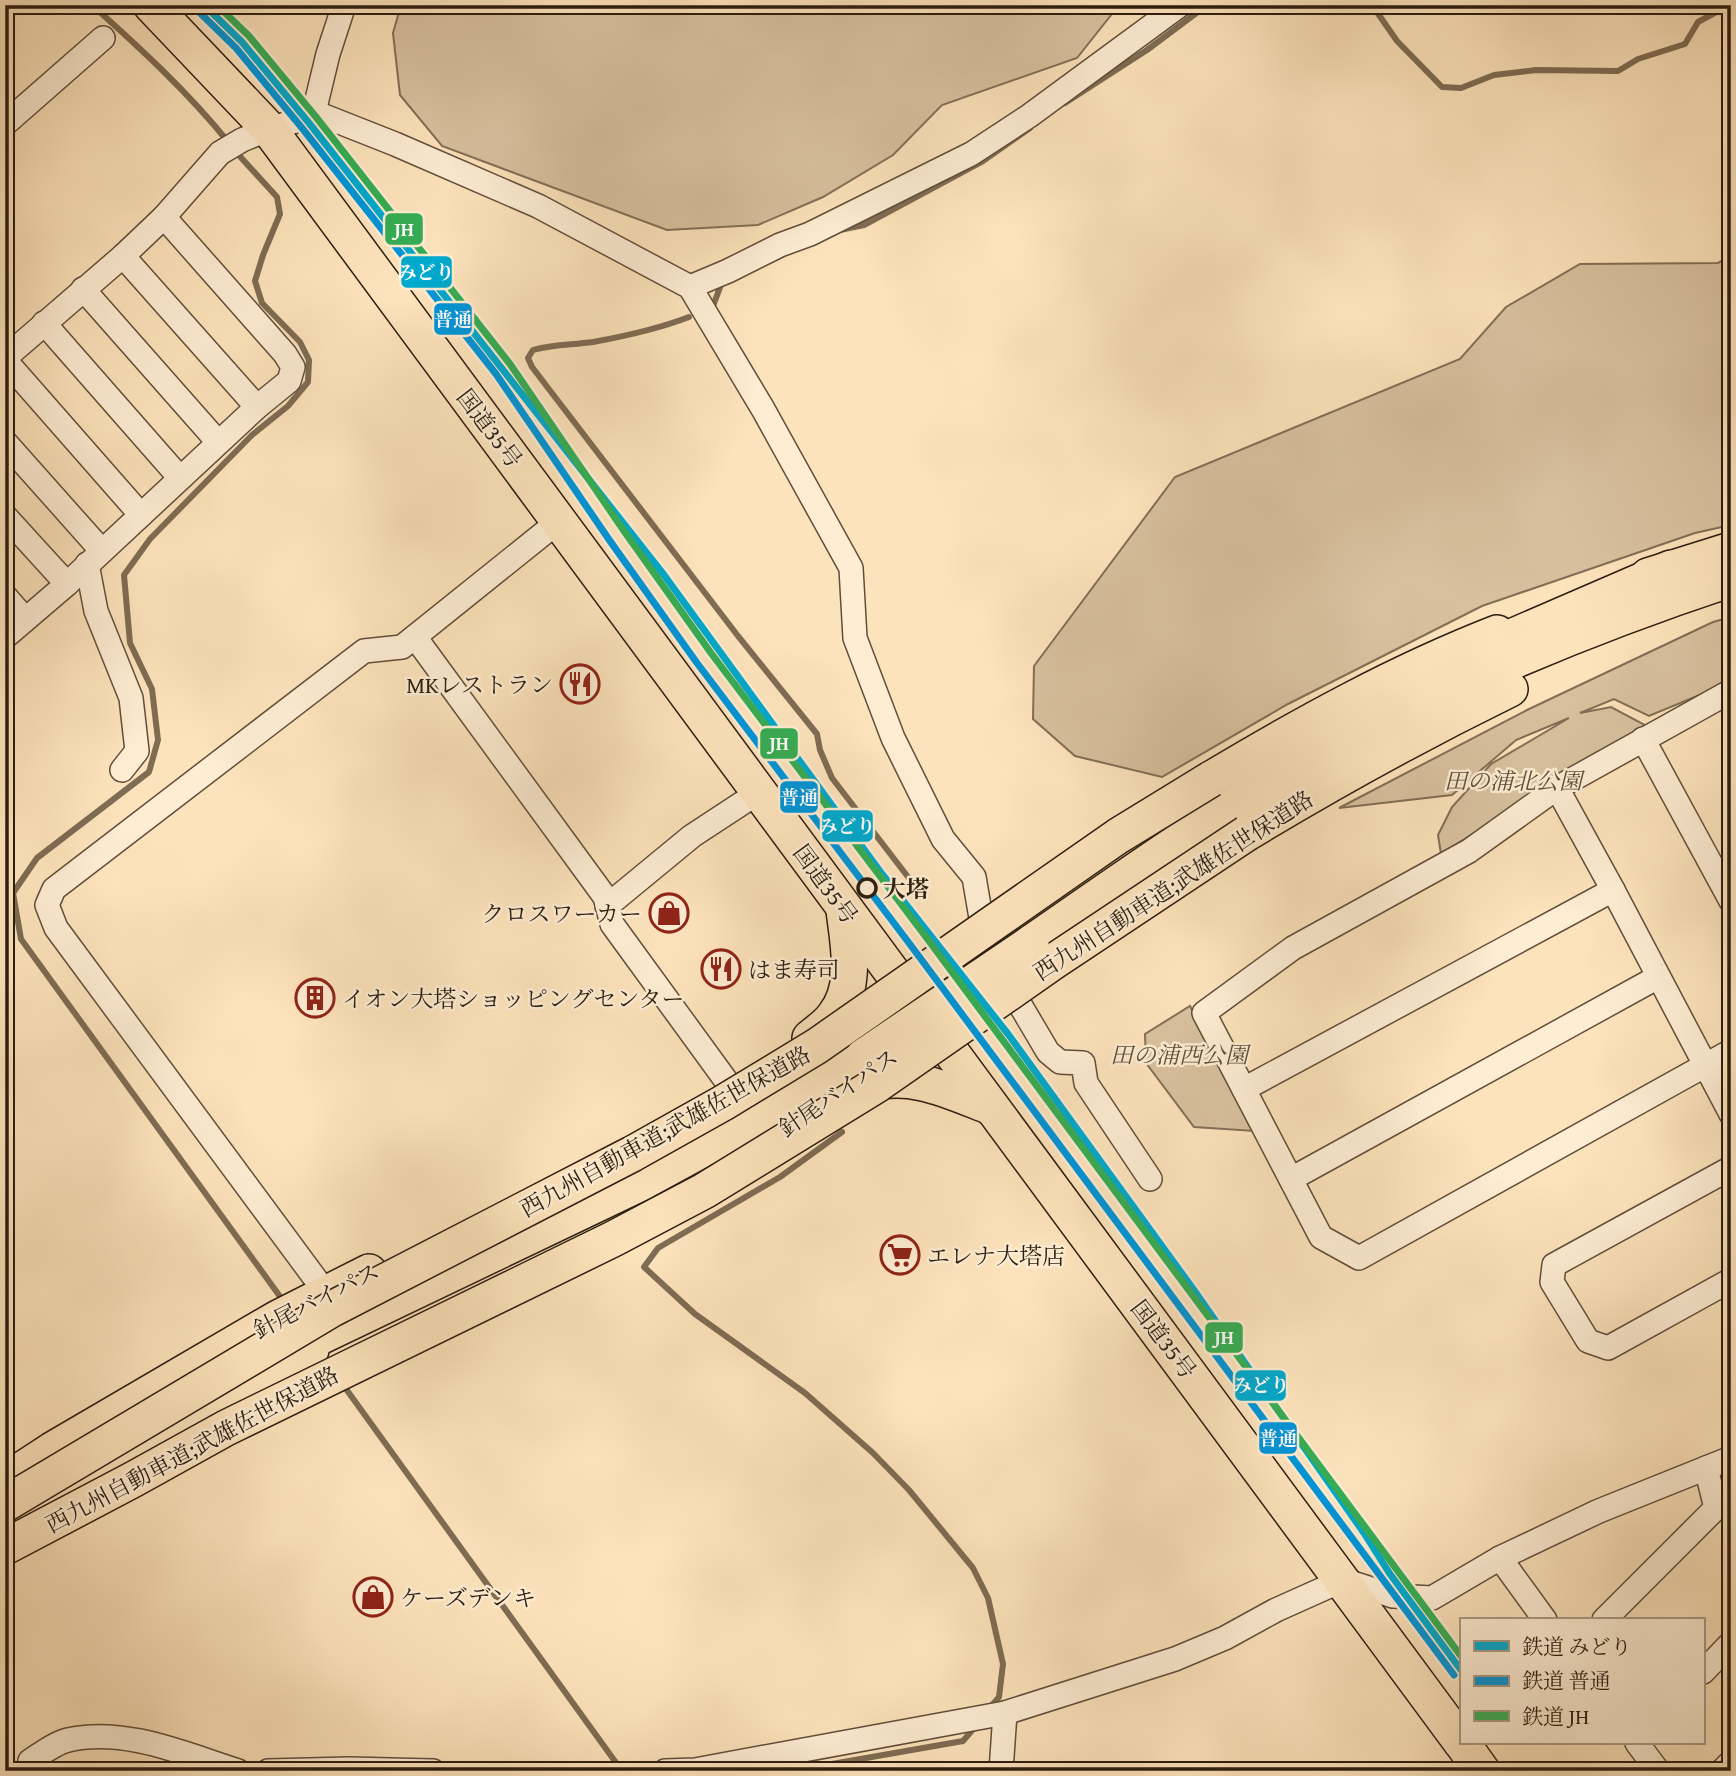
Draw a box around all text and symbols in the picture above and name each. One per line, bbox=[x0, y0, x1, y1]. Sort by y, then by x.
line badge: JH bbox=[384, 212, 424, 246]
text: JH bbox=[391, 215, 414, 243]
line badge: みどり bbox=[400, 255, 453, 289]
text: みどり bbox=[397, 258, 455, 286]
line badge: 普通 bbox=[433, 302, 473, 336]
text: 普通 bbox=[434, 305, 472, 333]
street label: 国道35号 bbox=[449, 382, 531, 474]
restaurant icon: MKレストラン bbox=[559, 663, 601, 705]
place label: MKレストラン bbox=[406, 668, 553, 701]
line badge: JH bbox=[759, 727, 799, 760]
text: JH bbox=[766, 729, 789, 757]
park label: 田の浦北公園 bbox=[1444, 764, 1586, 797]
line badge: 普通 bbox=[779, 780, 819, 814]
street label: 西九州自動車道;武雄佐世保道路 bbox=[1027, 782, 1319, 988]
text: 普通 bbox=[780, 783, 818, 811]
line badge: みどり bbox=[821, 809, 874, 843]
text: みどり bbox=[818, 812, 876, 840]
street label: 国道35号 bbox=[786, 837, 866, 931]
place label: 大塔 bbox=[883, 872, 929, 905]
marker: 大塔 bbox=[857, 878, 877, 898]
shop icon: クロスワーカー bbox=[648, 892, 690, 934]
place label: クロスワーカー bbox=[481, 897, 642, 930]
restaurant icon: はま寿司 bbox=[700, 948, 742, 990]
place label: はま寿司 bbox=[748, 953, 840, 986]
building icon: イオン大塔ショッピングセンター bbox=[294, 977, 336, 1019]
place label: イオン大塔ショッピングセンター bbox=[342, 982, 684, 1015]
street label: 西九州自動車道;武雄佐世保道路 bbox=[514, 1037, 816, 1225]
park label: 田の浦西公園 bbox=[1110, 1038, 1252, 1071]
street label: 針尾バイパス bbox=[772, 1040, 904, 1144]
supermarket icon: エレナ大塔店 bbox=[879, 1234, 921, 1276]
place label: エレナ大塔店 bbox=[927, 1239, 1065, 1272]
street label: 針尾バイパス bbox=[247, 1254, 385, 1346]
street label: 国道35号 bbox=[1123, 1293, 1205, 1385]
line badge: JH bbox=[1204, 1321, 1244, 1354]
text: JH bbox=[1211, 1323, 1234, 1351]
street label: 西九州自動車道;武雄佐世保道路 bbox=[40, 1358, 344, 1540]
line badge: みどり bbox=[1234, 1369, 1287, 1402]
text: みどり bbox=[1232, 1371, 1290, 1399]
line badge: 普通 bbox=[1258, 1421, 1298, 1455]
text: 普通 bbox=[1259, 1424, 1297, 1452]
shop icon: ケーズデンキ bbox=[352, 1576, 394, 1618]
place label: ケーズデンキ bbox=[400, 1581, 536, 1614]
legend bbox=[1460, 1618, 1704, 1744]
text: 鉄道 みどり bbox=[1522, 1631, 1632, 1662]
text: 鉄道 普通 bbox=[1522, 1665, 1611, 1696]
text: 鉄道 JH bbox=[1522, 1701, 1589, 1732]

